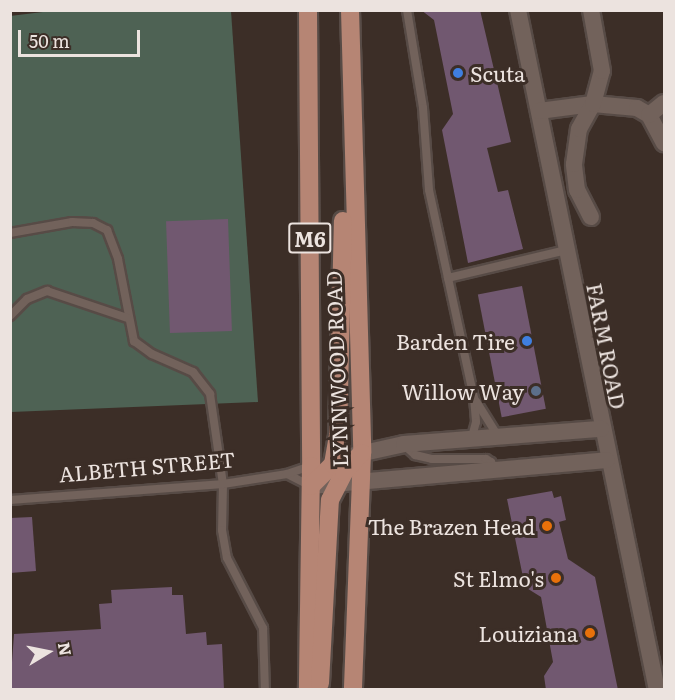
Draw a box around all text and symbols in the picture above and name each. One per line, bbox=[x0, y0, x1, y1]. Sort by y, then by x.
scale bar bbox=[21, 18, 142, 56]
text: 50 m bbox=[29, 27, 70, 54]
place label: Scuta bbox=[470, 60, 525, 86]
marker: Scuta bbox=[451, 66, 465, 80]
road number: M6 bbox=[288, 221, 332, 255]
street label: LYNNWOOD ROAD bbox=[320, 270, 352, 468]
street label: FARM ROAD bbox=[582, 281, 632, 411]
place label: Barden Tire bbox=[396, 328, 515, 354]
marker: Barden Tire bbox=[520, 334, 534, 348]
place label: Willow Way bbox=[401, 378, 524, 404]
marker: Willow Way bbox=[529, 384, 543, 398]
street label: ALBETH STREET bbox=[58, 446, 236, 486]
place label: The Brazen Head bbox=[368, 513, 535, 539]
marker: The Brazen Head bbox=[540, 519, 554, 533]
place label: St Elmo's bbox=[453, 565, 544, 591]
marker: St Elmo's bbox=[549, 571, 563, 585]
place label: Louiziana bbox=[479, 620, 578, 646]
north arrow bbox=[18, 622, 78, 682]
marker: Louiziana bbox=[583, 626, 597, 640]
text: N bbox=[53, 640, 79, 658]

